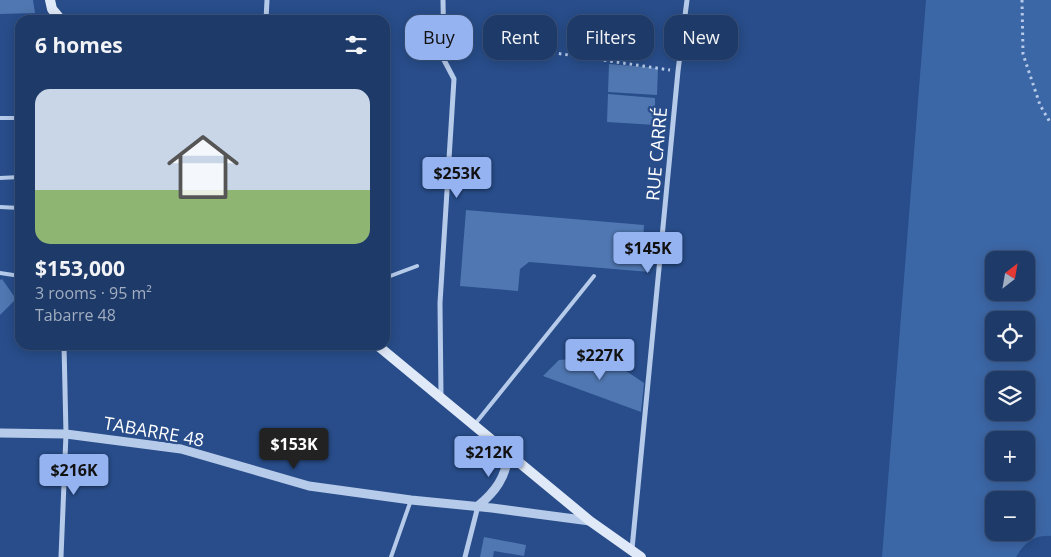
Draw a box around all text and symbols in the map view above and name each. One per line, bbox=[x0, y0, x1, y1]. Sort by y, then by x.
chip: Buy bbox=[405, 15, 473, 60]
chip: Rent bbox=[483, 15, 557, 60]
chip: Filters bbox=[567, 15, 654, 60]
chip: New bbox=[664, 15, 738, 60]
text: 6 homes bbox=[35, 31, 123, 59]
icon: filters bbox=[342, 31, 370, 59]
street label: RUE CARRÉ bbox=[640, 106, 672, 202]
icon: home bbox=[158, 122, 248, 212]
pin: $253K bbox=[422, 156, 492, 199]
text: $253K bbox=[433, 162, 481, 184]
pin: $145K bbox=[613, 232, 683, 274]
text: $145K bbox=[624, 237, 672, 259]
north arrow bbox=[985, 251, 1035, 301]
map controls bbox=[985, 251, 1035, 541]
text: $153,000 bbox=[35, 254, 125, 282]
text: 3 rooms · 95 m² bbox=[35, 282, 152, 304]
text: Tabarre 48 bbox=[35, 304, 116, 326]
button: locate bbox=[985, 311, 1035, 361]
pin: $227K bbox=[565, 338, 635, 381]
text: $227K bbox=[576, 344, 624, 366]
button: layers bbox=[985, 371, 1035, 421]
street label: TABARRE 48 bbox=[102, 410, 206, 452]
pin: $153K bbox=[259, 428, 329, 470]
button: + bbox=[985, 431, 1035, 481]
text: $153K bbox=[270, 433, 318, 455]
pin: $212K bbox=[454, 436, 524, 478]
text: $212K bbox=[465, 441, 513, 463]
pin: $216K bbox=[39, 454, 109, 496]
text: $216K bbox=[50, 459, 98, 481]
button: − bbox=[985, 491, 1035, 541]

